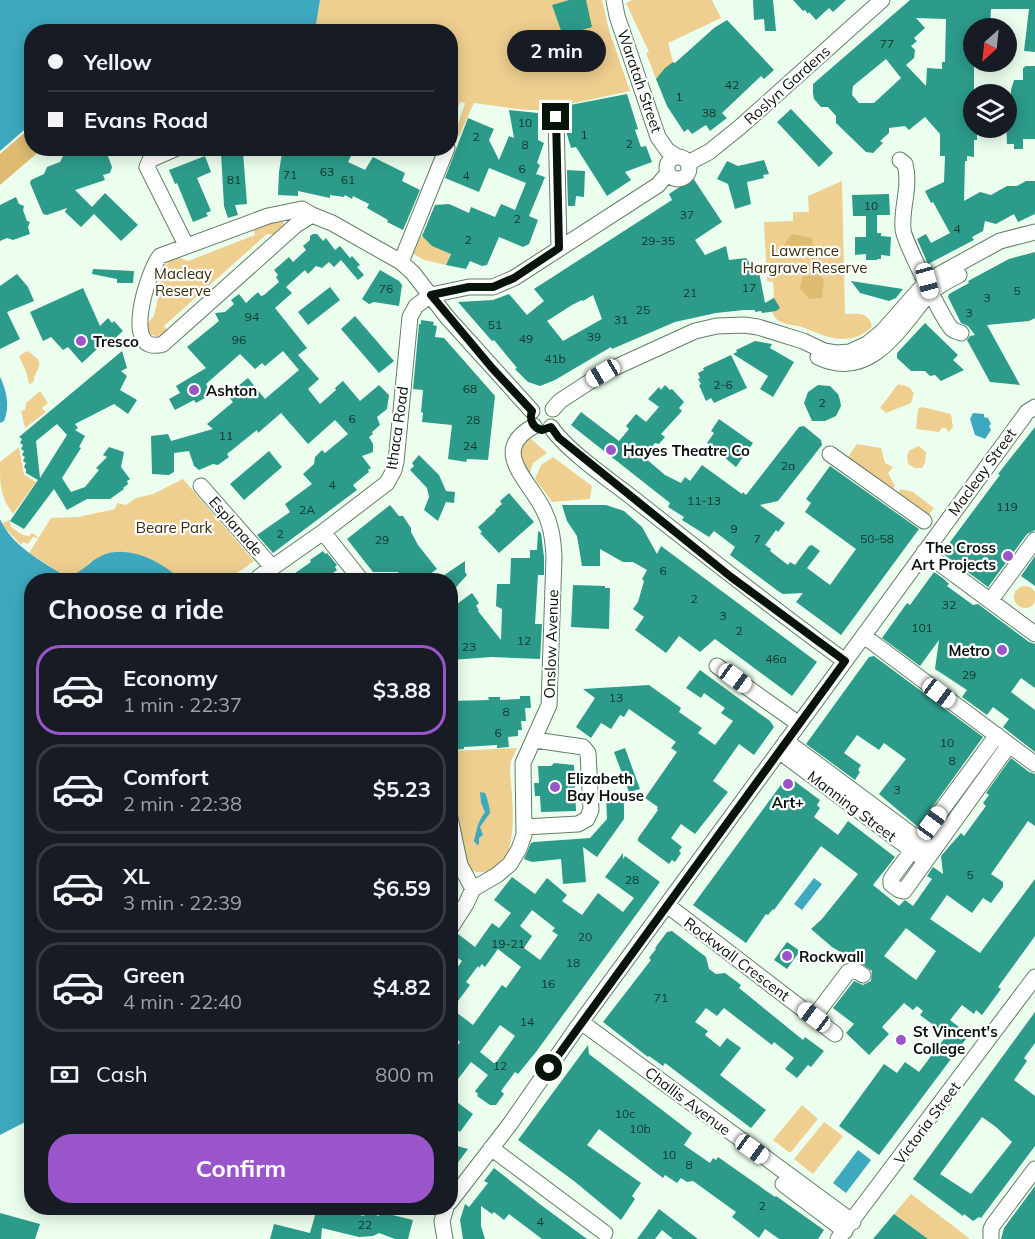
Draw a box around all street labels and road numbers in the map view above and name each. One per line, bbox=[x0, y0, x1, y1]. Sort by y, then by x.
street label: Waratah Street bbox=[613, 27, 667, 135]
street label: Roslyn Gardens bbox=[740, 41, 834, 129]
street label: Ithaca Road bbox=[382, 385, 412, 471]
street label: Macleay Street bbox=[944, 425, 1020, 519]
street label: Esplanade bbox=[205, 492, 267, 560]
street label: Onslow Avenue bbox=[540, 589, 562, 699]
street label: Manning Street bbox=[804, 766, 900, 846]
street label: Rockwall Crescent bbox=[680, 913, 794, 1005]
street label: Challis Avenue bbox=[641, 1063, 735, 1139]
street label: Victoria Street bbox=[890, 1078, 964, 1168]

